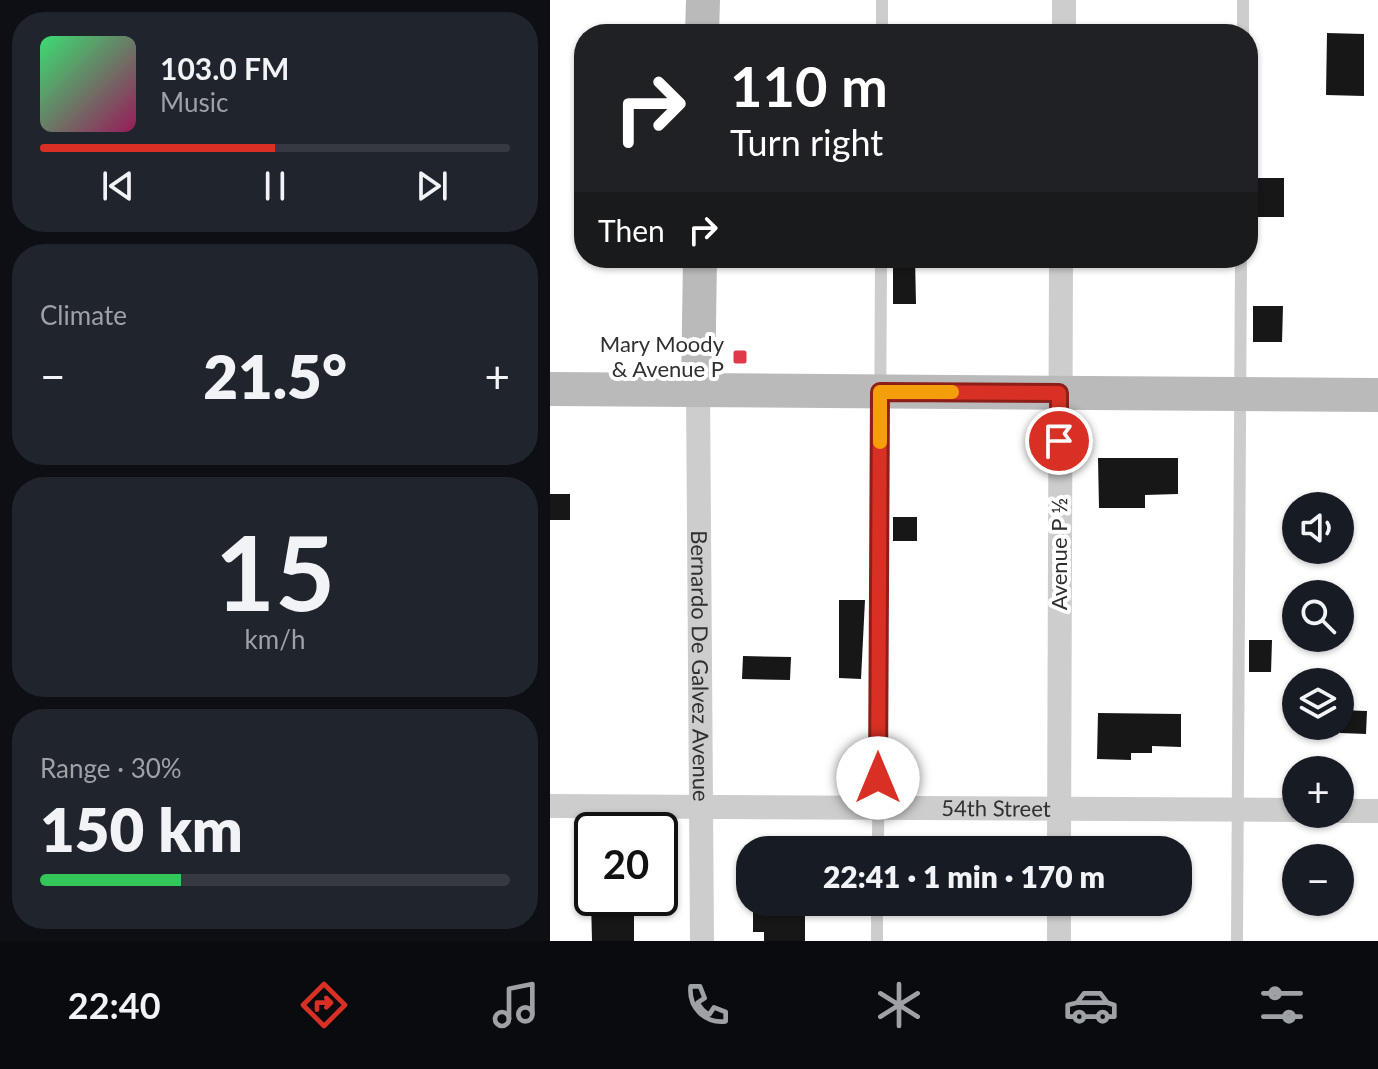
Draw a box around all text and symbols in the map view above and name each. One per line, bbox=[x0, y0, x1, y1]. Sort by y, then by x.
text: 103.0 FM bbox=[160, 50, 289, 86]
text: 110 m bbox=[730, 52, 888, 119]
icon: right bbox=[598, 56, 702, 160]
text: Music bbox=[160, 86, 228, 118]
text: Turn right bbox=[730, 120, 883, 164]
icon: previous bbox=[96, 164, 140, 208]
icon: pause bbox=[253, 164, 297, 208]
icon: next bbox=[410, 164, 454, 208]
icon: right bbox=[681, 208, 725, 252]
text: Then bbox=[598, 212, 665, 248]
text: Climate bbox=[40, 299, 127, 331]
place label: Mary Moody & Avenue P bbox=[600, 330, 725, 382]
text: 21.5° bbox=[203, 340, 347, 412]
marker: Mary Moody & Avenue P bbox=[731, 348, 749, 366]
text: − bbox=[40, 350, 66, 402]
text: + bbox=[484, 350, 510, 402]
pin bbox=[1025, 407, 1093, 475]
icon: arrive bbox=[1037, 419, 1081, 463]
map controls bbox=[1282, 492, 1354, 916]
button: sound bbox=[1282, 492, 1354, 564]
street label: Avenue P ½ bbox=[1045, 498, 1072, 610]
text: 15 bbox=[215, 508, 335, 633]
street label: Bernardo De Galvez Avenue bbox=[686, 530, 715, 802]
button: search bbox=[1282, 580, 1354, 652]
text: km/h bbox=[245, 623, 305, 655]
button: layers bbox=[1282, 668, 1354, 740]
position arrow bbox=[836, 736, 920, 820]
text: Range · 30% bbox=[40, 752, 182, 784]
button: + bbox=[1282, 756, 1354, 828]
text: 150 km bbox=[40, 793, 243, 865]
street label: 54th Street bbox=[941, 794, 1051, 822]
speed limit sign: 20 bbox=[574, 812, 678, 916]
button: − bbox=[1282, 844, 1354, 916]
text: 22:41 · 1 min · 170 m bbox=[823, 858, 1105, 894]
icon: directions bbox=[296, 977, 352, 1033]
icon: music bbox=[488, 977, 544, 1033]
icon: phone bbox=[679, 977, 735, 1033]
icon: climate bbox=[871, 977, 927, 1033]
icon: car bbox=[1063, 977, 1119, 1033]
icon: filters bbox=[1254, 977, 1310, 1033]
text: 22:40 bbox=[68, 983, 161, 1027]

